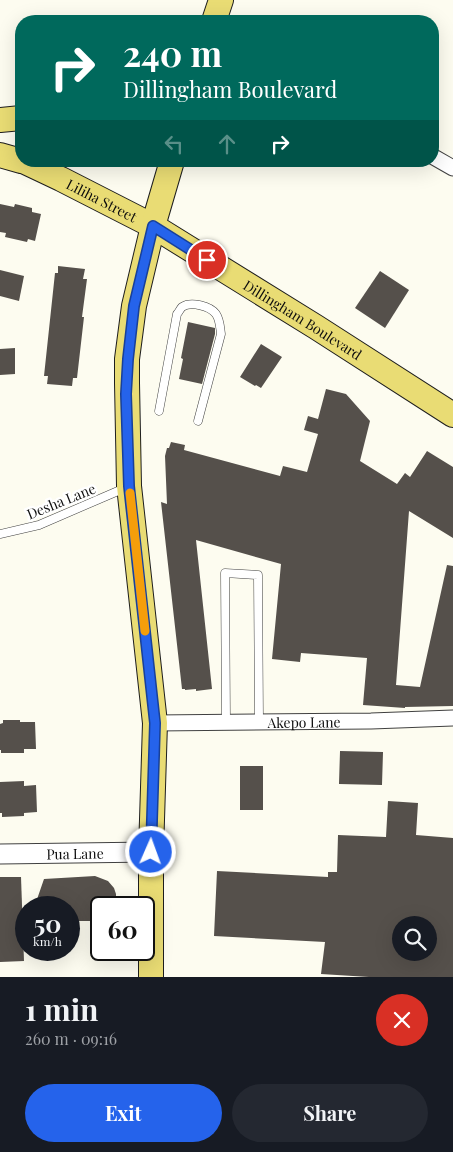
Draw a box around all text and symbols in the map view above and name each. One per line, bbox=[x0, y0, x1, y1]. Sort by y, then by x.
text: 240 m bbox=[123, 29, 222, 76]
icon: right bbox=[40, 35, 105, 100]
text: Dillingham Boulevard bbox=[123, 74, 337, 104]
icon: left bbox=[160, 130, 188, 158]
icon: ahead bbox=[213, 130, 241, 158]
icon: right bbox=[266, 130, 294, 158]
street label: Liliha Street bbox=[63, 174, 141, 226]
pin bbox=[186, 239, 228, 281]
icon: arrive bbox=[193, 246, 221, 274]
street label: Dillingham Boulevard bbox=[240, 275, 366, 364]
street label: Desha Lane bbox=[24, 479, 98, 523]
street label: Akepo Lane bbox=[266, 712, 341, 731]
position arrow bbox=[124, 825, 176, 877]
street label: Pua Lane bbox=[46, 843, 104, 863]
speed limit sign: 60 bbox=[90, 896, 155, 961]
text: 50 bbox=[34, 906, 61, 939]
map controls bbox=[392, 916, 437, 961]
button: search bbox=[392, 916, 437, 961]
text: km/h bbox=[33, 933, 62, 949]
text: 1 min bbox=[25, 989, 99, 1029]
button: close bbox=[376, 994, 428, 1046]
text: 260 m · 09:16 bbox=[25, 1028, 117, 1049]
button: Exit bbox=[25, 1084, 222, 1142]
button: Share bbox=[232, 1084, 428, 1142]

